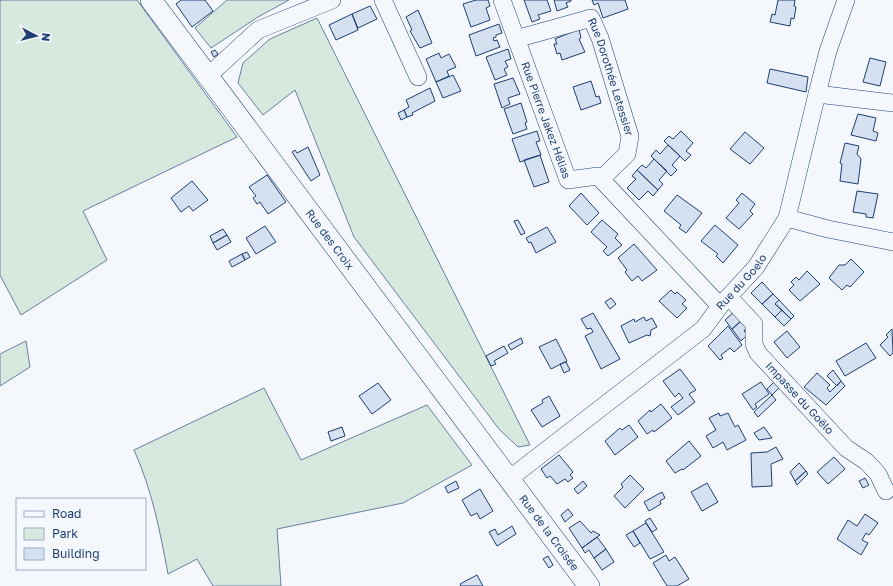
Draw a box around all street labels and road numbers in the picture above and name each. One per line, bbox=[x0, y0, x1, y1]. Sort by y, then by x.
street label: Rue Dorothée Letessier bbox=[586, 15, 637, 138]
street label: Rue Pierre Jakez Hélias bbox=[519, 60, 574, 180]
street label: Rue des Croix bbox=[304, 206, 357, 272]
street label: Rue du Goelo bbox=[713, 251, 769, 312]
street label: Impasse du Goëlo bbox=[763, 359, 837, 437]
street label: Rue de la Croisée bbox=[517, 492, 582, 573]

